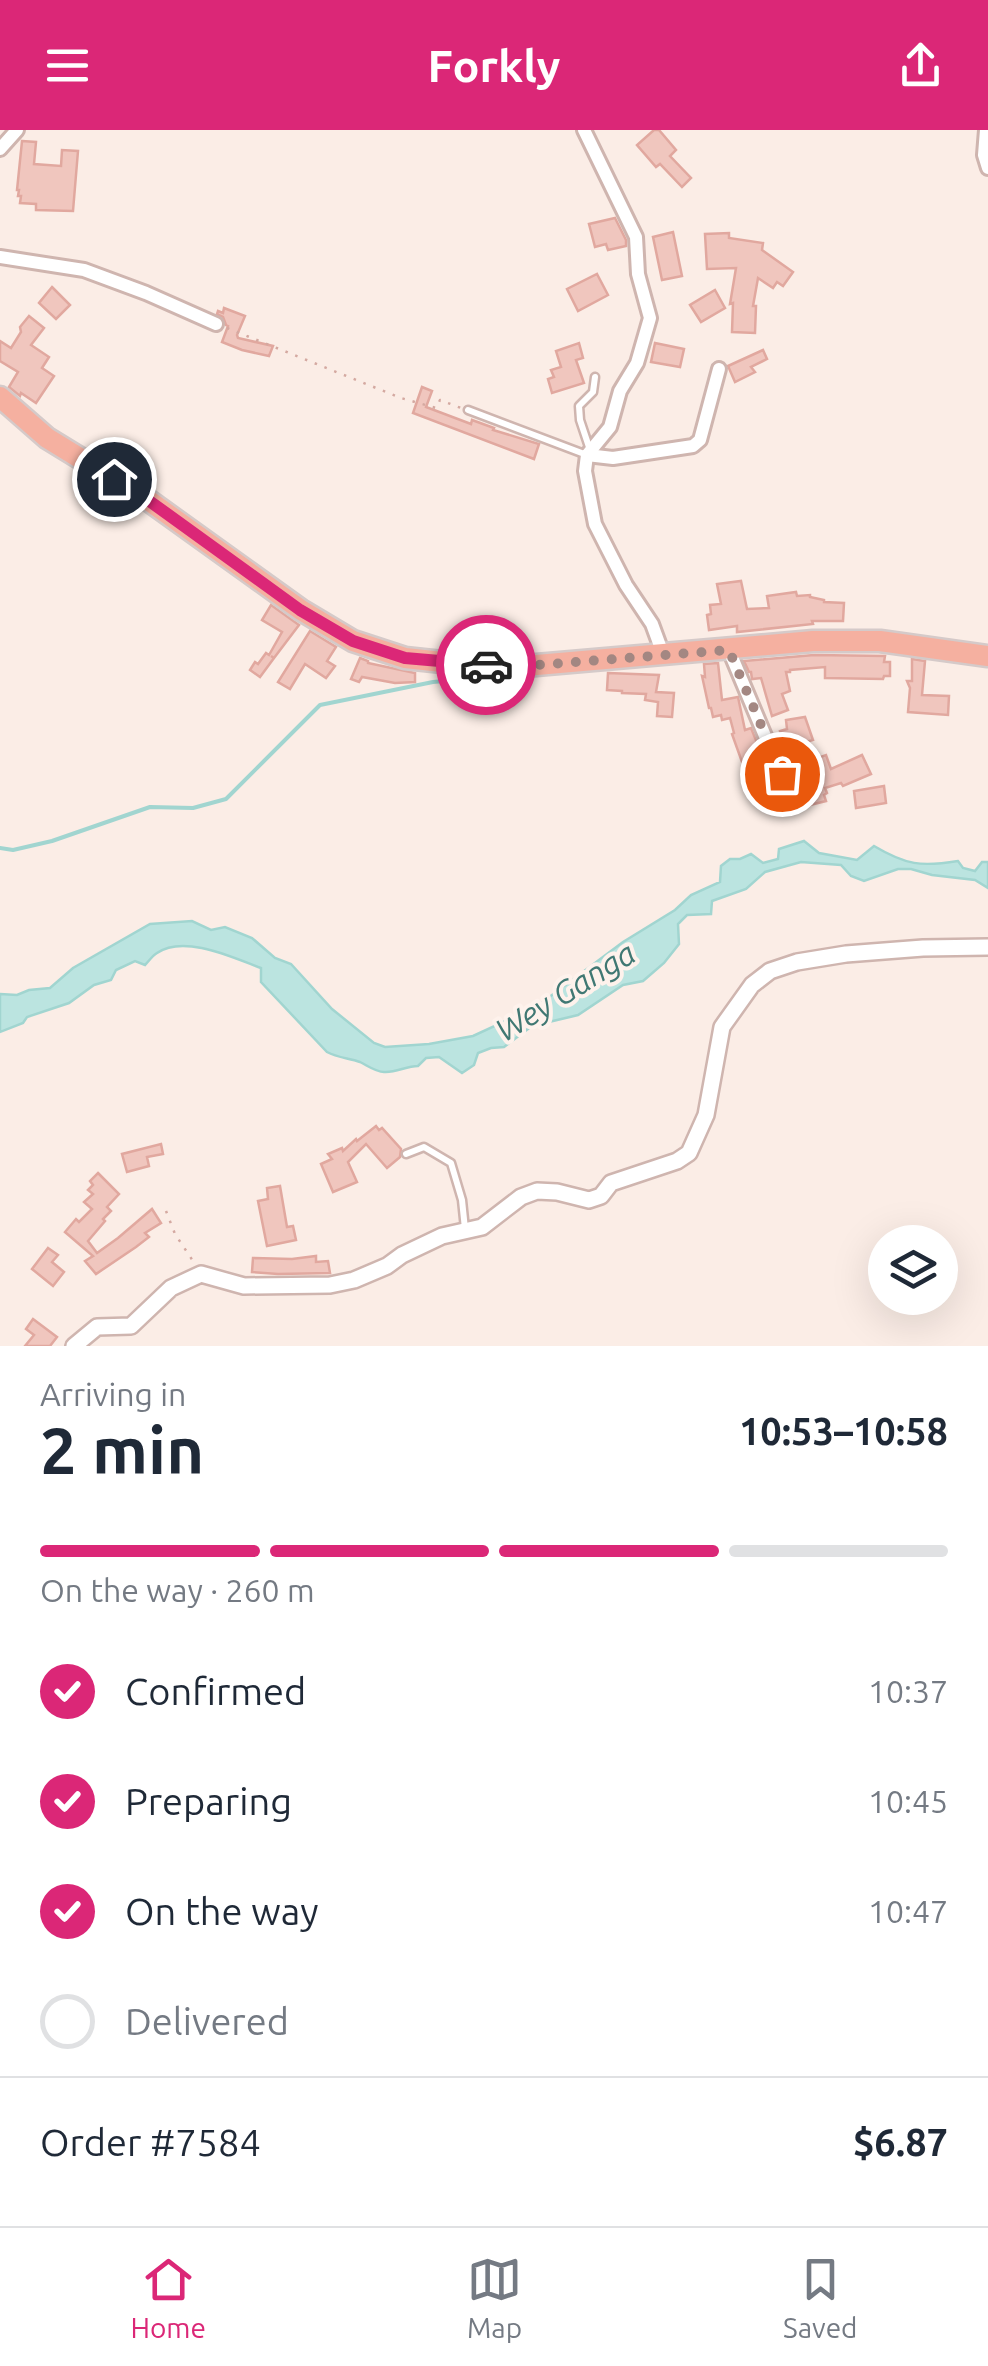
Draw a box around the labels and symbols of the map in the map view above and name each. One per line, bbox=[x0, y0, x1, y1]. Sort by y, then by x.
pin bbox=[72, 437, 157, 522]
courier bbox=[436, 615, 536, 715]
pin bbox=[740, 732, 825, 817]
water label: Wey Ganga bbox=[489, 934, 641, 1048]

